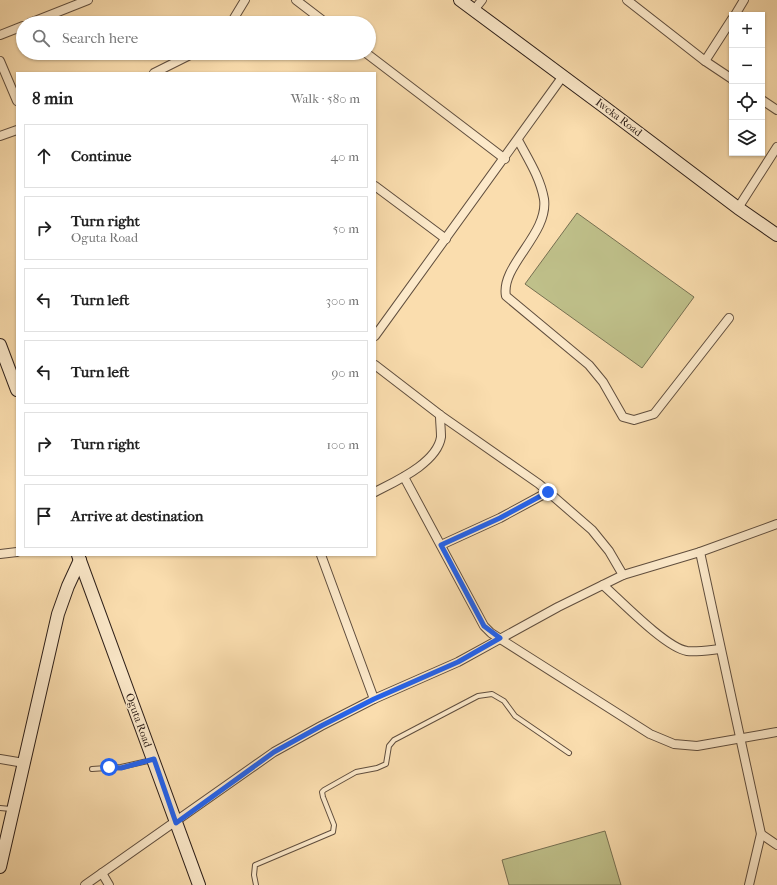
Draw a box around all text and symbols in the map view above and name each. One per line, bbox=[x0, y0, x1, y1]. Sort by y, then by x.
map controls bbox=[729, 12, 765, 156]
button: + bbox=[729, 12, 765, 48]
search box bbox=[16, 16, 376, 60]
icon: search bbox=[30, 27, 52, 49]
text: Search here bbox=[62, 29, 138, 47]
button: − bbox=[729, 48, 765, 84]
button: locate bbox=[729, 84, 765, 120]
text: 8 min bbox=[32, 88, 73, 108]
text: Walk · 580 m bbox=[291, 91, 360, 106]
street label: Iweka Road bbox=[593, 96, 645, 140]
button: layers bbox=[729, 120, 765, 156]
icon: ahead bbox=[33, 145, 55, 167]
text: Continue bbox=[71, 147, 131, 165]
text: 40 m bbox=[331, 149, 359, 164]
text: Turn right bbox=[71, 212, 140, 230]
icon: right bbox=[33, 217, 55, 239]
text: 50 m bbox=[333, 221, 359, 236]
text: Oguta Road bbox=[71, 230, 138, 245]
icon: left bbox=[33, 289, 55, 311]
text: Turn left bbox=[71, 291, 129, 309]
text: 300 m bbox=[326, 293, 359, 308]
icon: left bbox=[33, 361, 55, 383]
text: Turn left bbox=[71, 363, 129, 381]
text: 90 m bbox=[331, 365, 359, 380]
icon: right bbox=[33, 433, 55, 455]
text: Turn right bbox=[71, 435, 140, 453]
text: 100 m bbox=[326, 437, 359, 452]
route end bbox=[539, 483, 557, 501]
icon: arrive bbox=[33, 505, 55, 527]
text: Arrive at destination bbox=[71, 507, 203, 525]
street label: Oguta Road bbox=[123, 691, 155, 750]
route start bbox=[100, 758, 118, 776]

